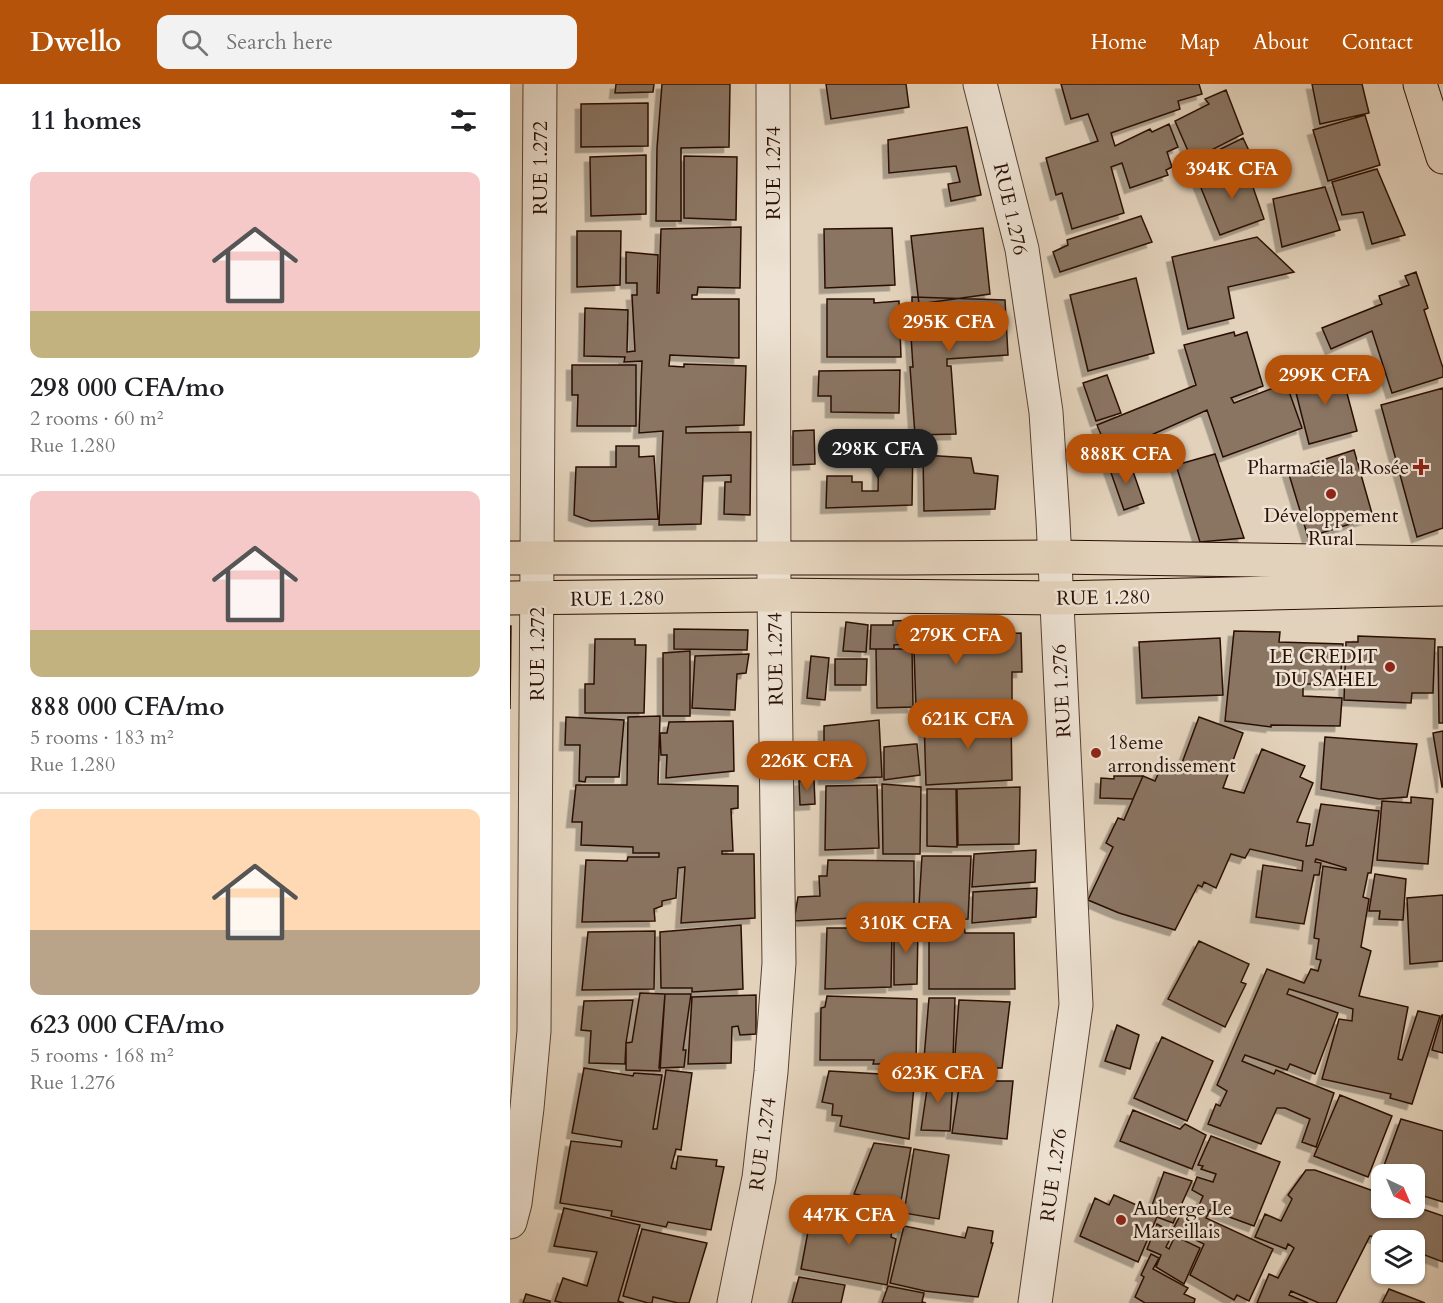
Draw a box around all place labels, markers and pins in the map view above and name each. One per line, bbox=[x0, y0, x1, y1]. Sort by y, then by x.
pin: 394K CFA bbox=[1170, 149, 1294, 200]
pin: 295K CFA bbox=[887, 302, 1011, 353]
pin: 299K CFA bbox=[1263, 355, 1387, 406]
pin: 298K CFA bbox=[816, 429, 940, 480]
pin: 888K CFA bbox=[1064, 434, 1188, 485]
place label: Pharmacie la Rosée bbox=[1247, 454, 1409, 481]
marker: Pharmacie la Rosée bbox=[1414, 460, 1428, 474]
marker: Développement Rural bbox=[1324, 487, 1338, 501]
place label: Développement Rural bbox=[1264, 502, 1399, 552]
pin: 279K CFA bbox=[894, 615, 1018, 666]
place label: LE CREDIT DU SAHEL bbox=[1269, 643, 1379, 693]
marker: LE CREDIT DU SAHEL bbox=[1383, 660, 1397, 674]
pin: 621K CFA bbox=[906, 699, 1030, 750]
place label: 18eme arrondissement bbox=[1108, 729, 1237, 779]
pin: 226K CFA bbox=[745, 741, 869, 792]
marker: 18eme arrondissement bbox=[1089, 746, 1103, 760]
pin: 310K CFA bbox=[844, 903, 968, 954]
pin: 623K CFA bbox=[876, 1053, 1000, 1104]
pin: 447K CFA bbox=[787, 1195, 911, 1246]
place label: Auberge Le Marseillais bbox=[1133, 1195, 1232, 1245]
marker: Auberge Le Marseillais bbox=[1114, 1213, 1128, 1227]

